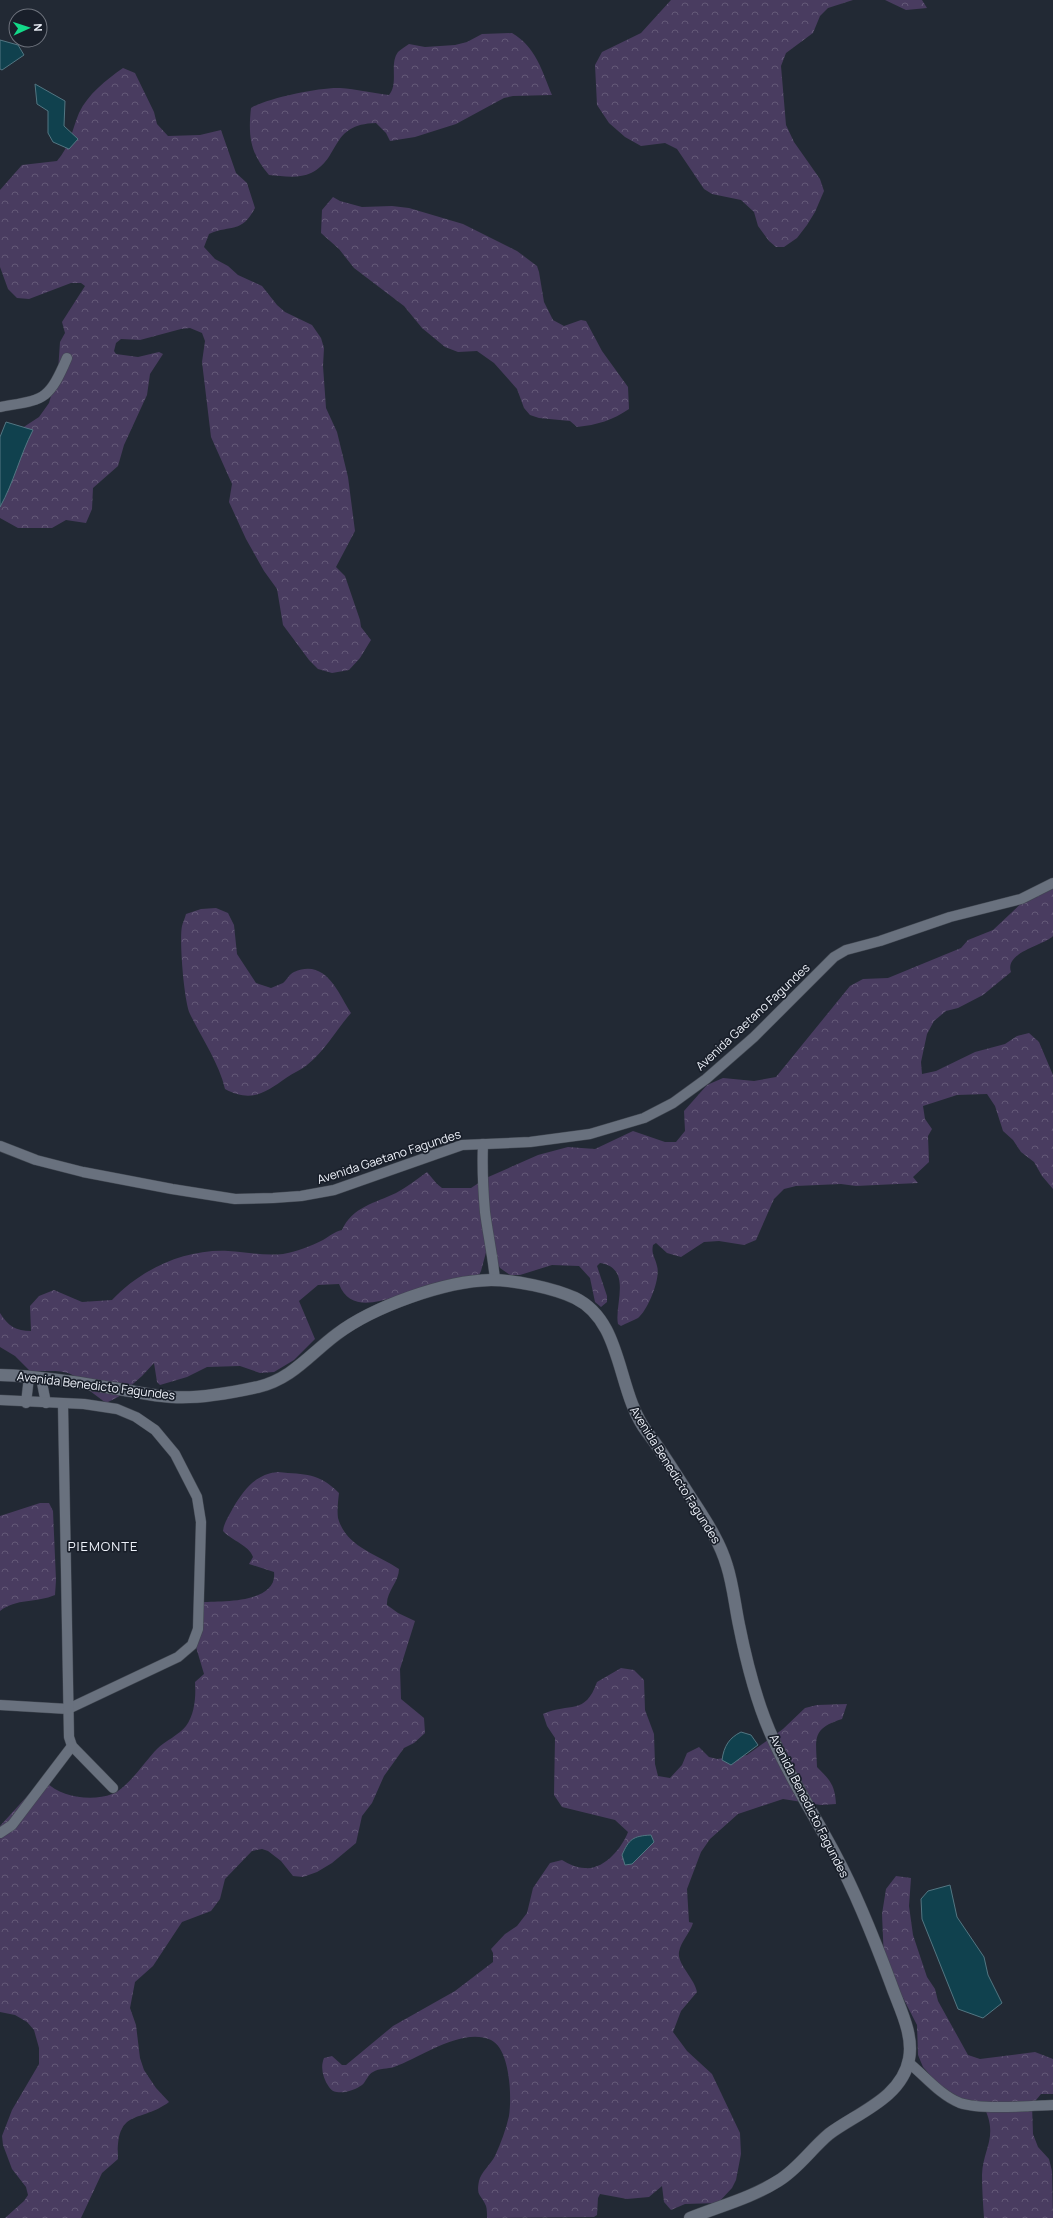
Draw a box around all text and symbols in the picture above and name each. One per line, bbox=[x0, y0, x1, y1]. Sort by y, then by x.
north arrow bbox=[8, 8, 48, 48]
text: N bbox=[31, 23, 46, 32]
street label: Avenida Gaetano Fagundes bbox=[692, 959, 813, 1074]
street label: Avenida Gaetano Fagundes bbox=[315, 1125, 463, 1188]
street label: Avenida Benedicto Fagundes bbox=[16, 1367, 176, 1404]
street label: Avenida Benedicto Fagundes bbox=[626, 1403, 725, 1547]
district label: PIEMONTE bbox=[68, 1537, 138, 1555]
street label: Avenida Benedicto Fagundes bbox=[766, 1731, 853, 1880]

